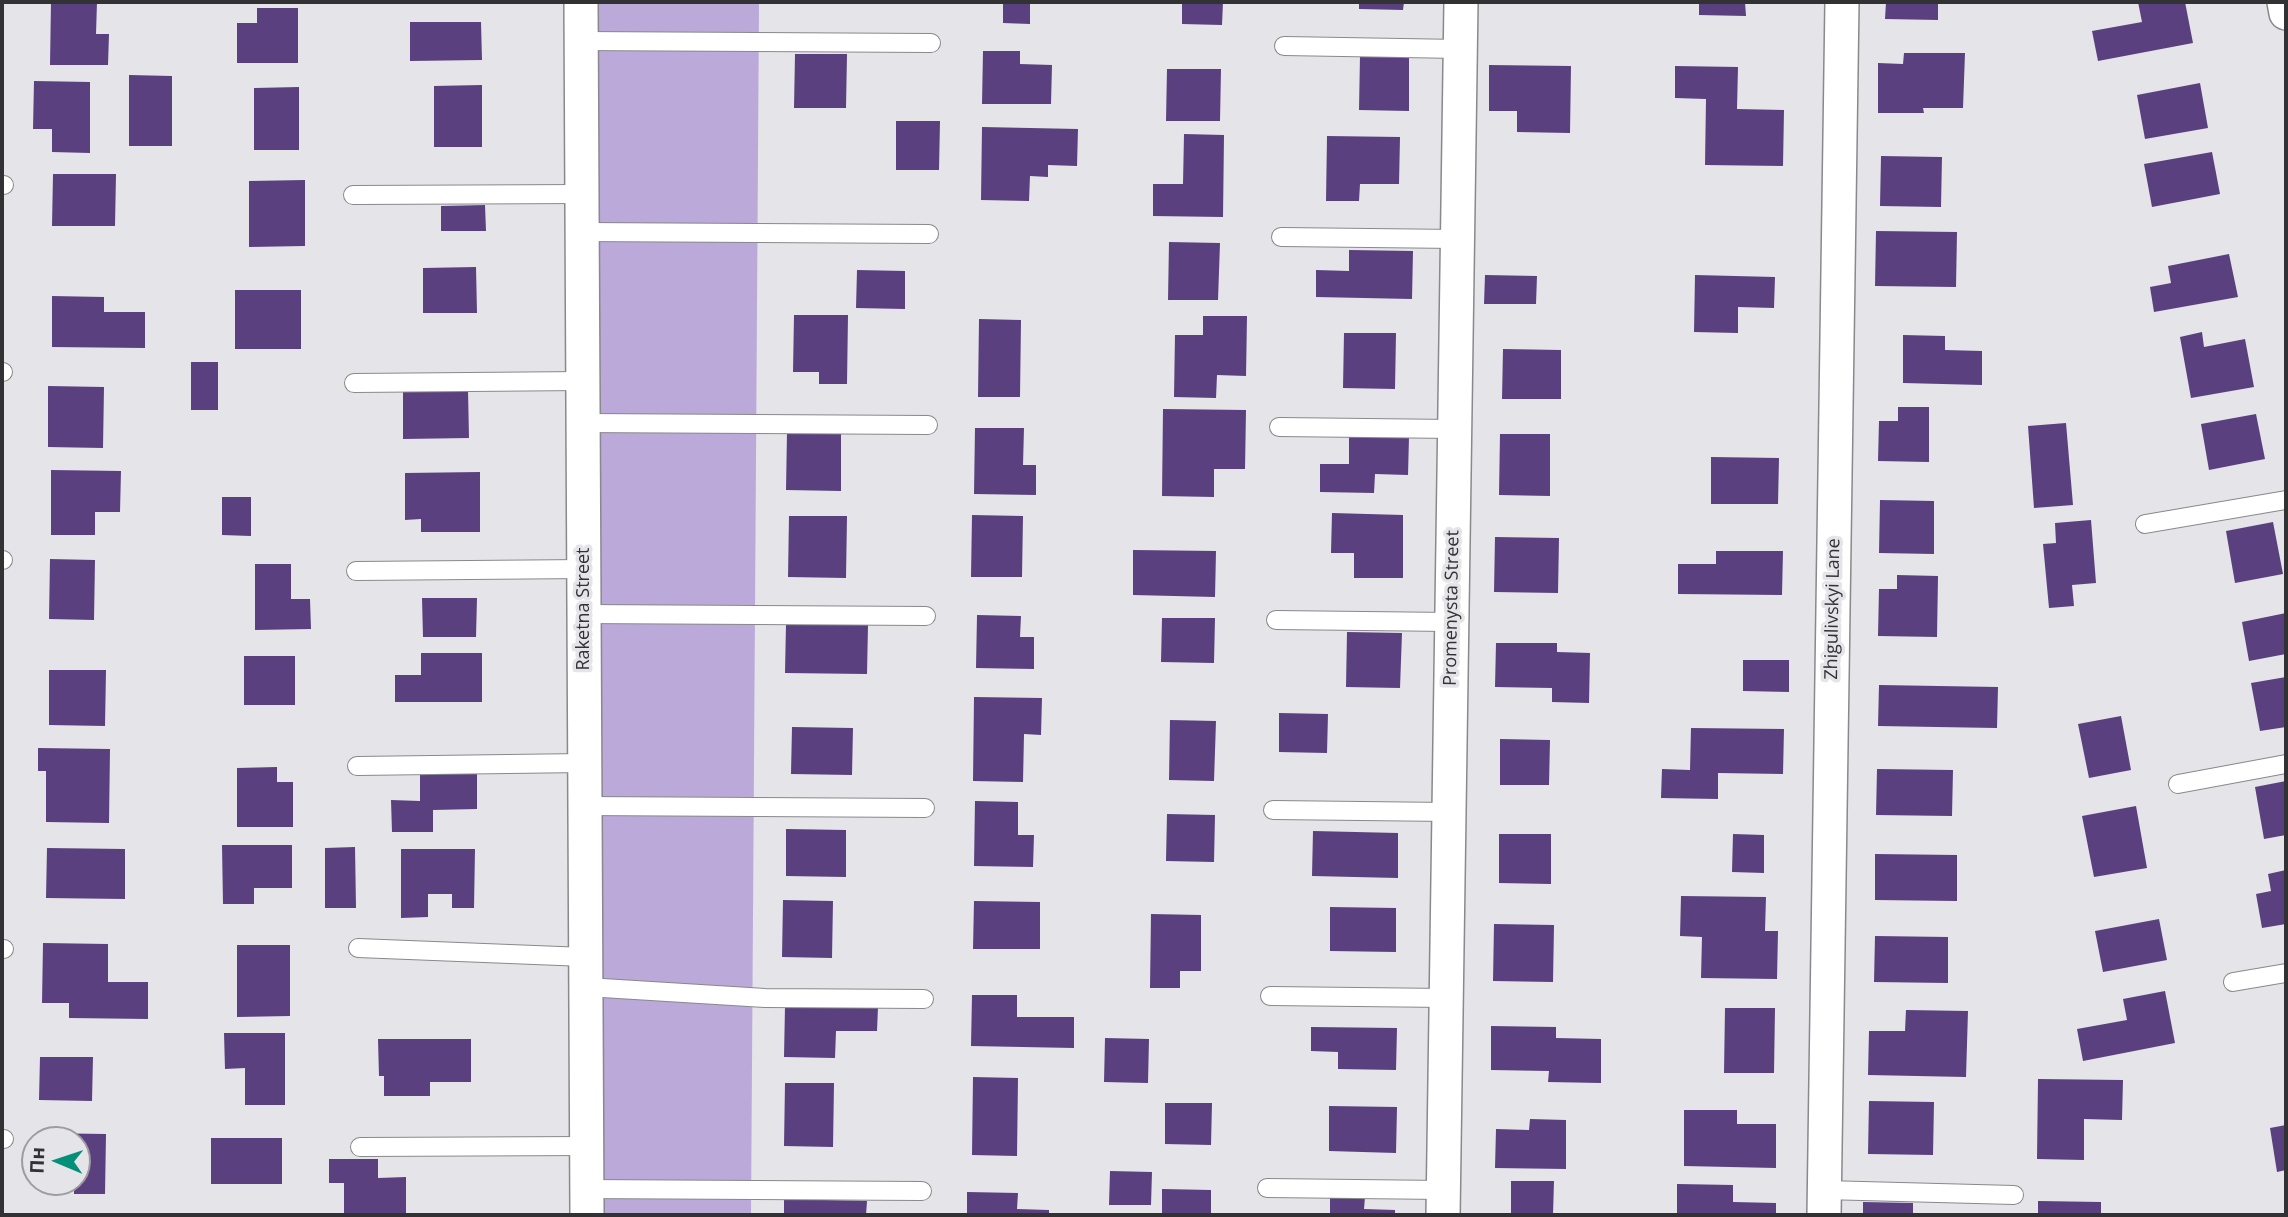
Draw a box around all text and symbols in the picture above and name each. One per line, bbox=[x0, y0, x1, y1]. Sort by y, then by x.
street label: Promenysta Street bbox=[1440, 530, 1464, 686]
street label: Zhigulivskyi Lane bbox=[1821, 538, 1845, 680]
street label: Raketna Street bbox=[573, 547, 595, 671]
north arrow bbox=[21, 1126, 91, 1196]
text: Пн bbox=[24, 1147, 50, 1174]

